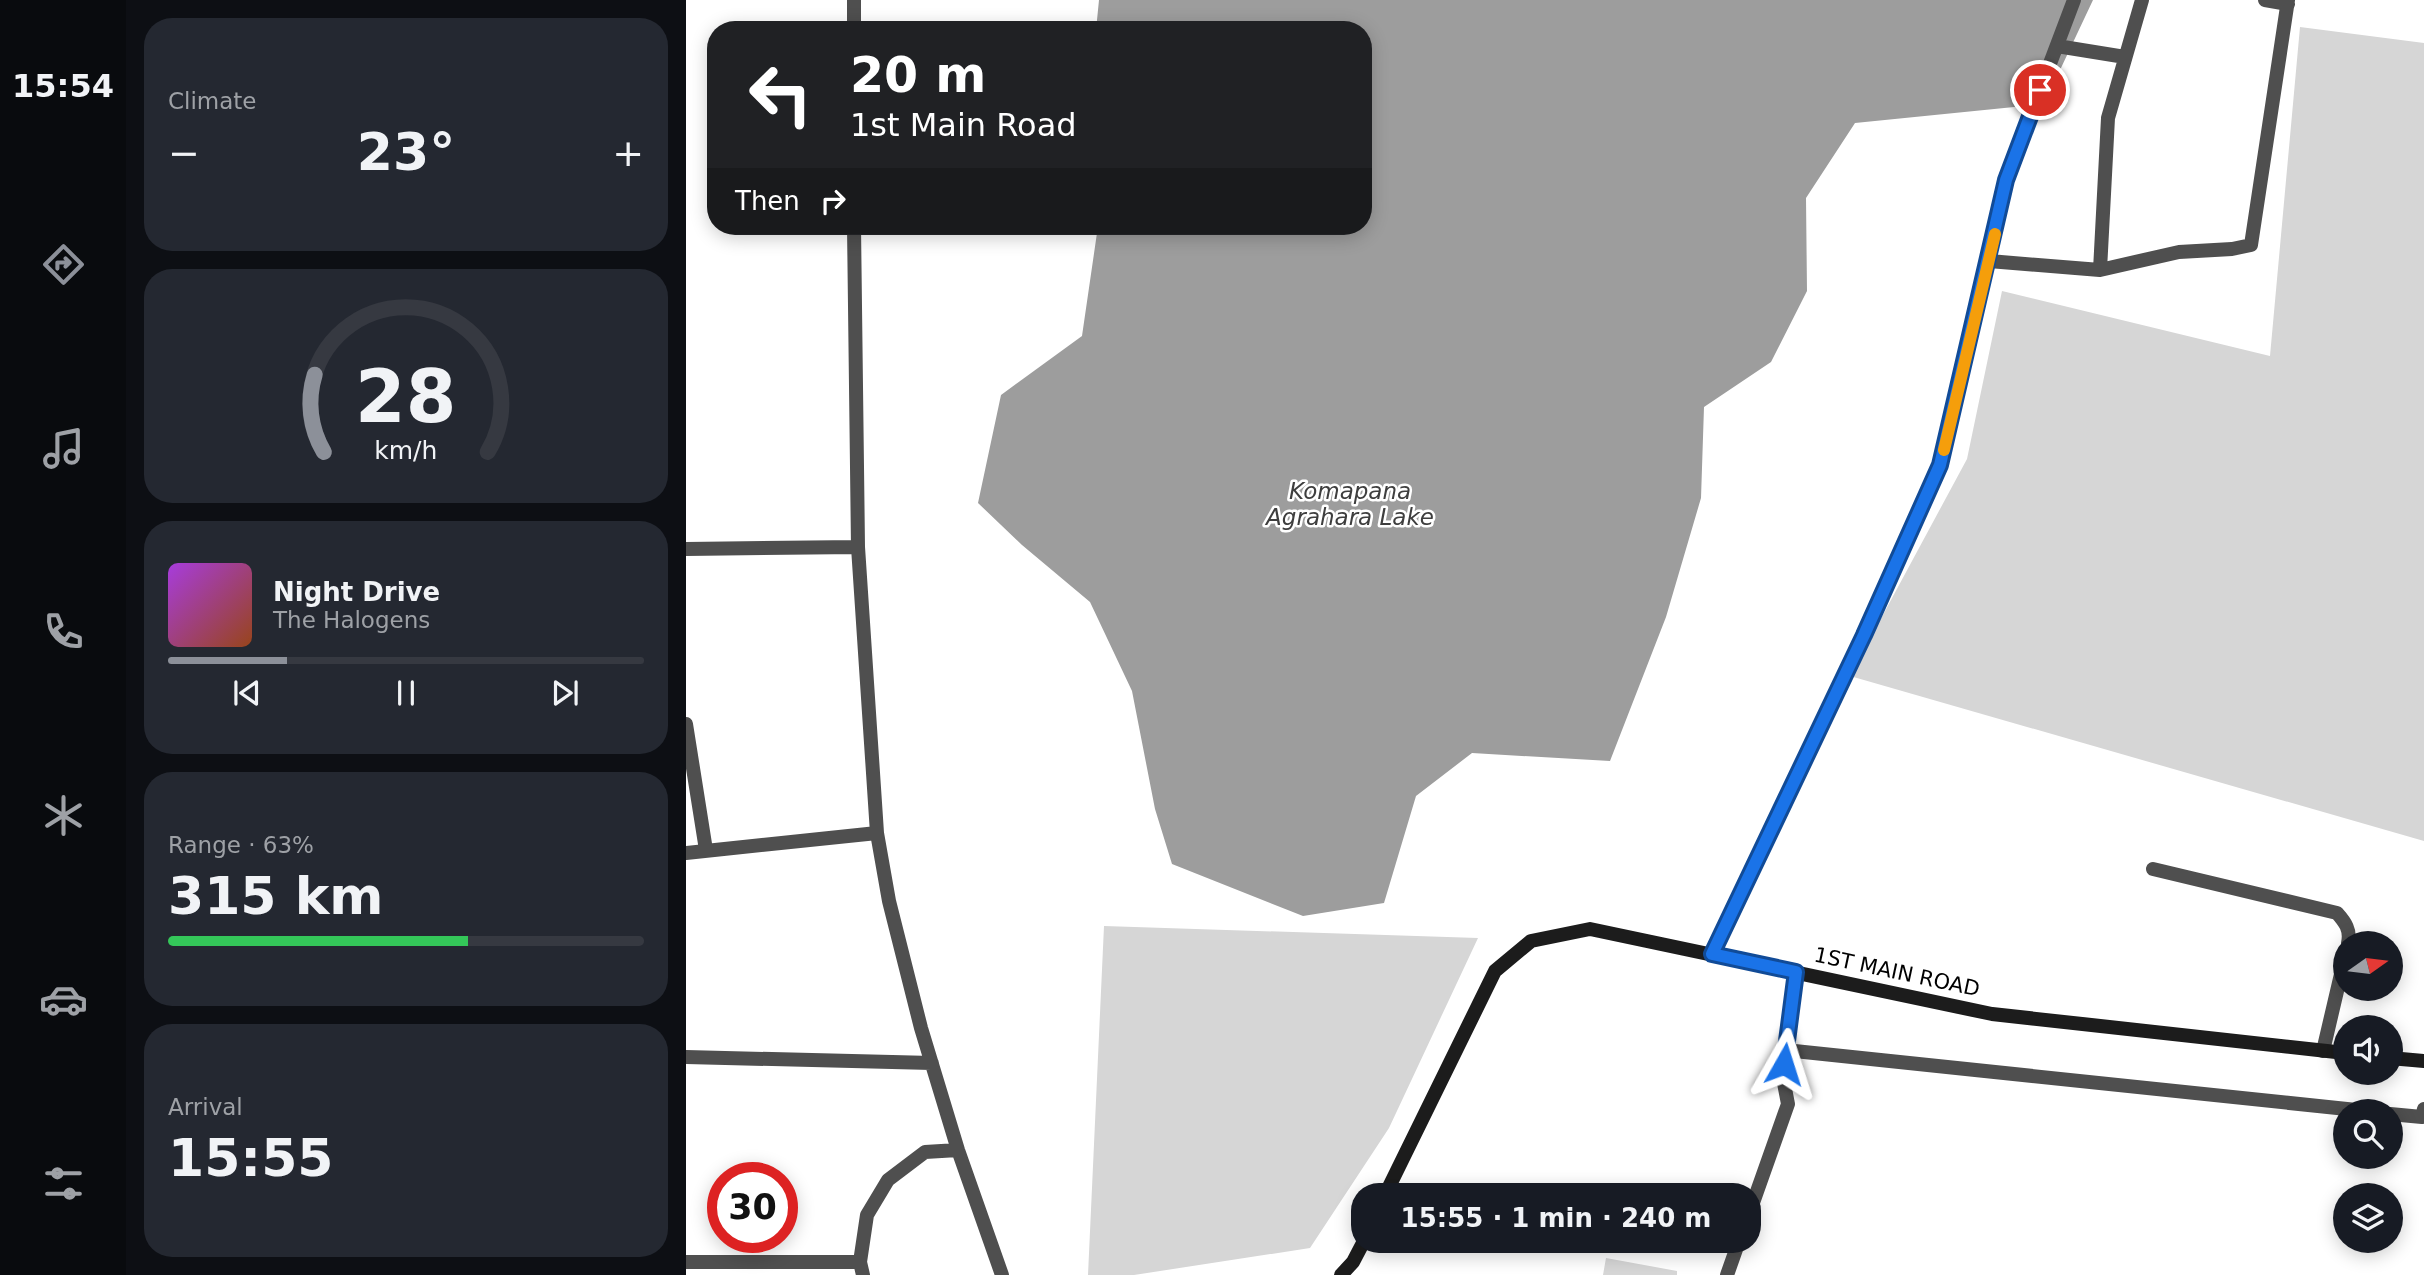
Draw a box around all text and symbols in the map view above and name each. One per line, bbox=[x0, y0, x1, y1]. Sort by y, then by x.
text: 20 m bbox=[850, 47, 986, 104]
icon: left bbox=[735, 49, 826, 140]
pin bbox=[2010, 60, 2070, 120]
text: 15:54 bbox=[12, 67, 114, 105]
icon: arrive bbox=[2021, 71, 2059, 109]
text: Climate bbox=[168, 88, 257, 114]
text: 1st Main Road bbox=[850, 106, 1077, 144]
text: 23° bbox=[357, 122, 455, 182]
text: − bbox=[168, 131, 200, 175]
text: + bbox=[612, 131, 644, 175]
icon: right bbox=[814, 182, 852, 220]
text: Then bbox=[735, 186, 800, 216]
icon: directions bbox=[39, 240, 88, 289]
text: 28 bbox=[355, 355, 457, 440]
icon: music bbox=[39, 424, 88, 473]
text: km/h bbox=[374, 436, 438, 465]
water label: Komapana Agrahara Lake bbox=[1264, 478, 1434, 530]
text: Night Drive bbox=[273, 577, 440, 607]
icon: phone bbox=[39, 607, 88, 656]
text: The Halogens bbox=[273, 607, 430, 633]
icon: previous bbox=[228, 674, 266, 712]
icon: pause bbox=[387, 674, 425, 712]
icon: next bbox=[546, 674, 584, 712]
icon: climate bbox=[39, 791, 88, 840]
text: Range · 63% bbox=[168, 832, 314, 858]
text: 315 km bbox=[168, 866, 383, 926]
north arrow bbox=[2333, 931, 2403, 1001]
map controls bbox=[2333, 931, 2403, 1253]
street label: 1ST MAIN ROAD bbox=[1812, 943, 1982, 1001]
icon: car bbox=[39, 975, 88, 1024]
button: sound bbox=[2333, 1015, 2403, 1085]
position arrow bbox=[1747, 1027, 1821, 1101]
text: Arrival bbox=[168, 1094, 243, 1120]
button: search bbox=[2333, 1099, 2403, 1169]
text: 15:55 bbox=[168, 1128, 334, 1188]
icon: filters bbox=[39, 1159, 88, 1208]
speed limit sign: 30 bbox=[707, 1162, 798, 1253]
button: layers bbox=[2333, 1183, 2403, 1253]
text: 15:55 · 1 min · 240 m bbox=[1401, 1203, 1711, 1233]

